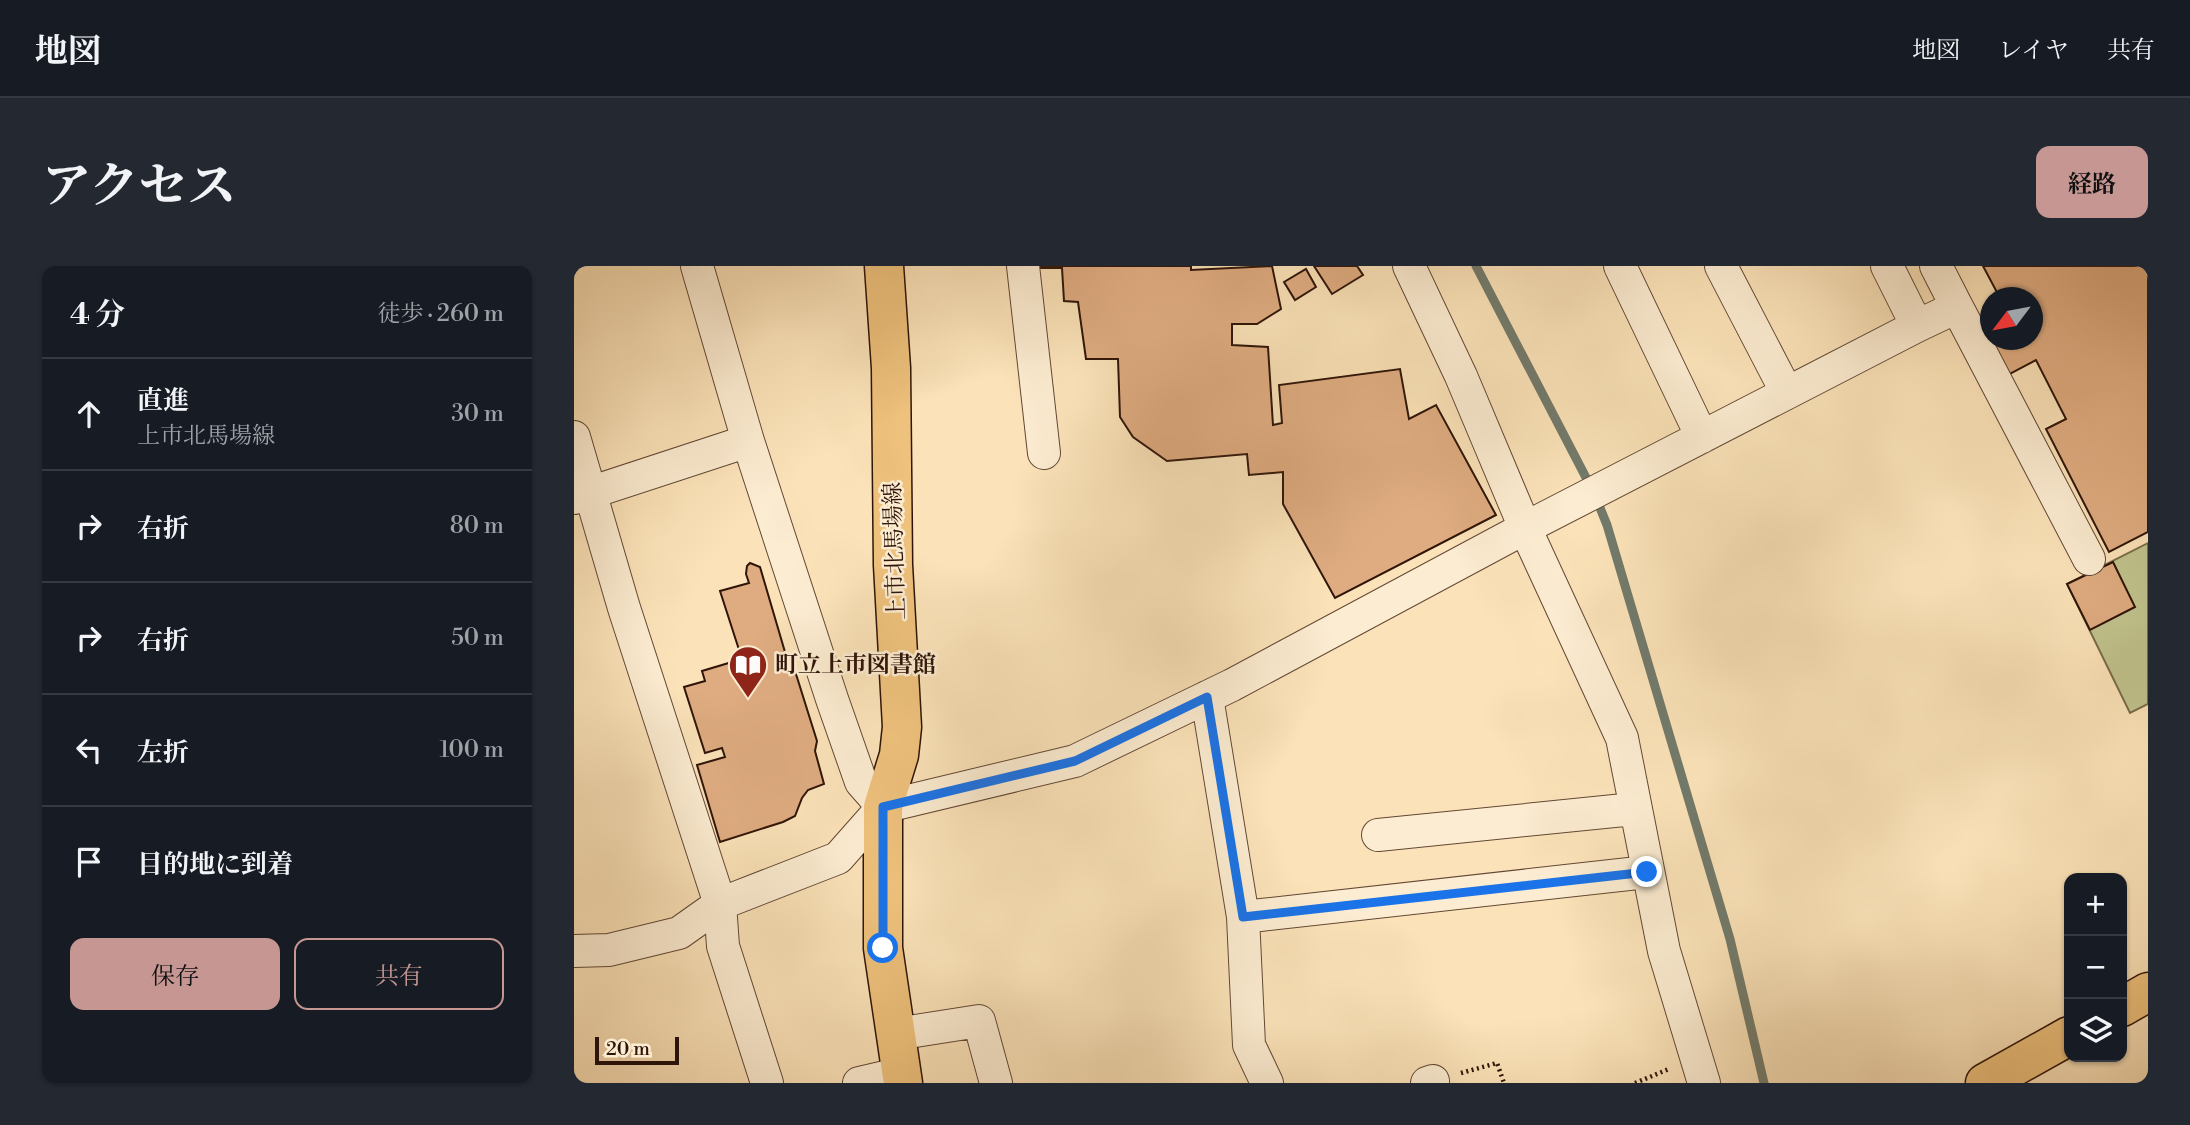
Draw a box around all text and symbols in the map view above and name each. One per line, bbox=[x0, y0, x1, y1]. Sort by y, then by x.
text: 地図 bbox=[35, 32, 101, 73]
text: 地図 bbox=[1912, 36, 1960, 66]
text: レイヤ bbox=[1998, 36, 2069, 66]
text: 共有 bbox=[2107, 36, 2155, 66]
button: 経路 bbox=[2036, 146, 2148, 218]
text: アクセス bbox=[42, 157, 237, 218]
north arrow bbox=[1980, 287, 2043, 350]
text: 4 分 bbox=[70, 296, 125, 334]
text: 徒歩 · 260 m bbox=[378, 300, 504, 328]
text: 直進 bbox=[137, 385, 189, 417]
icon: ahead bbox=[70, 395, 108, 433]
text: 30 m bbox=[451, 400, 504, 428]
text: 上市北馬場線 bbox=[137, 422, 275, 450]
street label: 上市北馬場線 bbox=[879, 482, 911, 620]
icon: right bbox=[70, 507, 108, 545]
text: 80 m bbox=[450, 512, 504, 540]
text: 右折 bbox=[137, 513, 189, 545]
icon: right bbox=[70, 619, 108, 657]
text: 50 m bbox=[451, 624, 504, 652]
text: 右折 bbox=[137, 625, 189, 657]
library icon: 町立上市図書館 bbox=[727, 644, 769, 699]
place label: 町立上市図書館 bbox=[775, 651, 936, 679]
icon: left bbox=[70, 731, 108, 769]
text: 100 m bbox=[439, 736, 504, 764]
text: 左折 bbox=[137, 737, 189, 769]
icon: arrive bbox=[70, 843, 108, 881]
text: 目的地に到着 bbox=[137, 849, 293, 881]
route end bbox=[1631, 856, 1662, 887]
map controls bbox=[2064, 873, 2127, 1062]
button: + bbox=[2064, 873, 2127, 936]
route start bbox=[867, 932, 898, 963]
button: − bbox=[2064, 936, 2127, 999]
button: 保存 bbox=[70, 938, 280, 1010]
button: 共有 bbox=[294, 938, 504, 1010]
button: layers bbox=[2064, 999, 2127, 1062]
scale bar bbox=[595, 1034, 679, 1066]
text: 20 m bbox=[606, 1037, 650, 1061]

